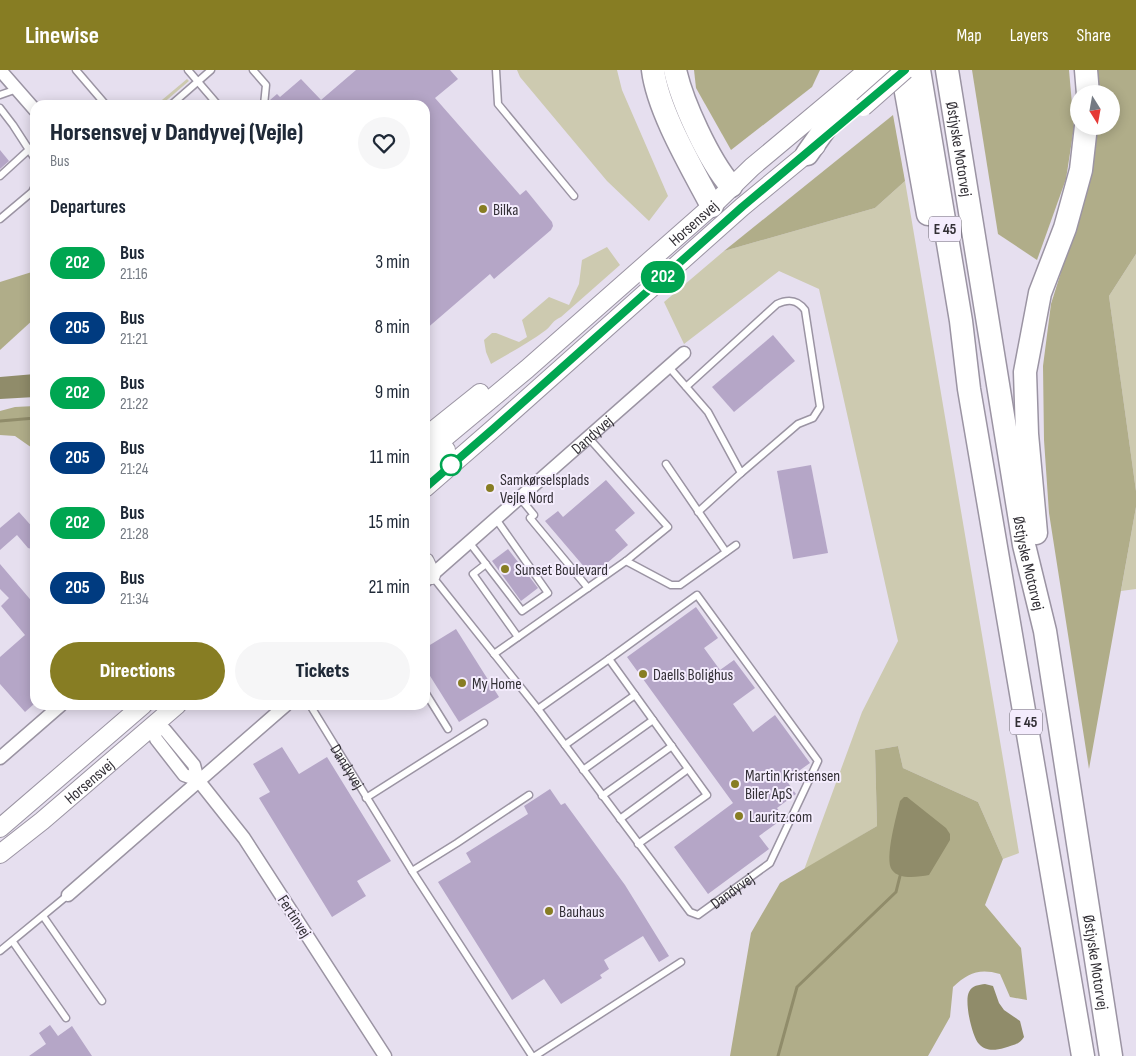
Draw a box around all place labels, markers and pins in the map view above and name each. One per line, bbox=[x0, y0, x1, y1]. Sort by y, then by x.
place label: Bilka bbox=[493, 201, 518, 220]
marker: Bilka bbox=[477, 203, 489, 215]
unlabelled marker bbox=[440, 454, 462, 476]
place label: Samkørselsplads Vejle Nord bbox=[500, 471, 589, 508]
marker: Samkørselsplads Vejle Nord bbox=[484, 482, 496, 494]
place label: Sunset Boulevard bbox=[515, 561, 608, 580]
marker: Sunset Boulevard bbox=[499, 563, 511, 575]
place label: Daells Bolighus bbox=[653, 666, 734, 685]
marker: Daells Bolighus bbox=[637, 668, 649, 680]
place label: My Home bbox=[472, 675, 522, 694]
marker: My Home bbox=[456, 677, 468, 689]
place label: Martin Kristensen Biler ApS bbox=[745, 767, 840, 804]
marker: Martin Kristensen Biler ApS bbox=[729, 778, 741, 790]
place label: Lauritz.com bbox=[749, 808, 812, 827]
marker: Lauritz.com bbox=[733, 810, 745, 822]
place label: Bauhaus bbox=[559, 903, 605, 922]
marker: Bauhaus bbox=[543, 905, 555, 917]

